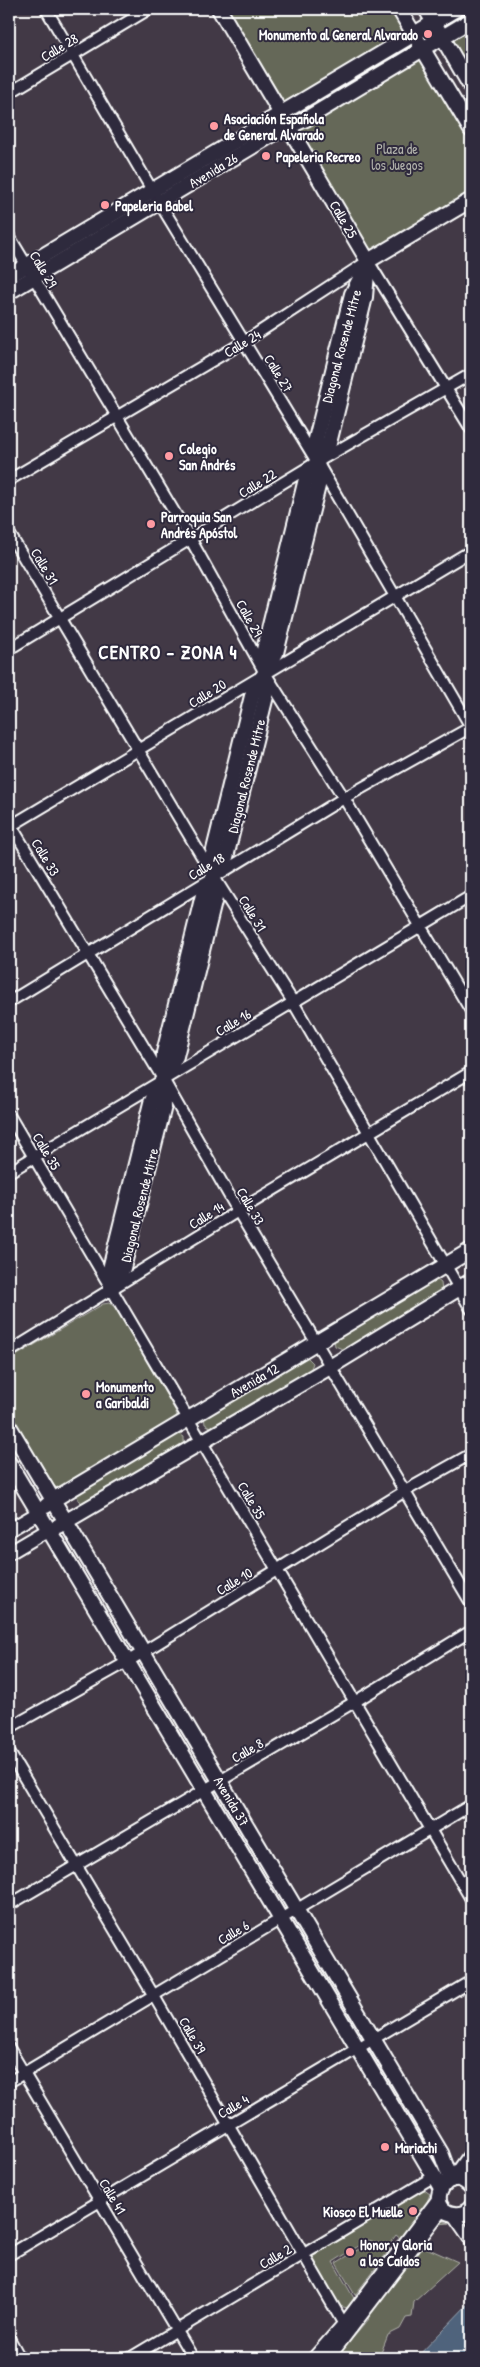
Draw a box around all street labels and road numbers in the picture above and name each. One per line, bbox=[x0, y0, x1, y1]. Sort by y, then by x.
street label: Calle 28 bbox=[37, 28, 81, 66]
street label: Avenida 26 bbox=[185, 148, 241, 192]
street label: Calle 25 bbox=[326, 197, 362, 241]
street label: Calle 29 bbox=[26, 247, 62, 291]
street label: Diagonal Rosende Mitre bbox=[317, 287, 366, 405]
street label: Calle 24 bbox=[220, 325, 264, 361]
street label: Calle 27 bbox=[260, 350, 298, 396]
street label: Calle 22 bbox=[235, 464, 280, 502]
street label: Calle 31 bbox=[27, 544, 63, 588]
street label: Calle 29 bbox=[232, 596, 268, 640]
street label: Calle 20 bbox=[185, 674, 229, 712]
street label: Diagonal Rosende Mitre bbox=[223, 717, 270, 835]
street label: Calle 33 bbox=[27, 835, 65, 879]
street label: Calle 18 bbox=[184, 848, 228, 884]
street label: Calle 31 bbox=[235, 891, 271, 935]
street label: Calle 16 bbox=[212, 1004, 255, 1040]
street label: Calle 35 bbox=[29, 1129, 66, 1173]
street label: Diagonal Rosende Mitre bbox=[116, 1146, 163, 1264]
street label: Calle 33 bbox=[233, 1184, 269, 1228]
street label: Calle 14 bbox=[185, 1197, 227, 1233]
street label: Avenida 12 bbox=[226, 1358, 282, 1402]
street label: Calle 35 bbox=[234, 1478, 271, 1522]
street label: Calle 10 bbox=[212, 1563, 256, 1599]
street label: Calle 8 bbox=[228, 1733, 266, 1767]
street label: Avenida 37 bbox=[210, 1773, 254, 1829]
street label: Calle 6 bbox=[214, 1915, 253, 1949]
street label: Calle 39 bbox=[175, 2013, 211, 2057]
street label: Calle 4 bbox=[214, 2089, 252, 2123]
street label: Calle 41 bbox=[95, 2175, 131, 2217]
street label: Calle 2 bbox=[255, 2239, 295, 2273]

